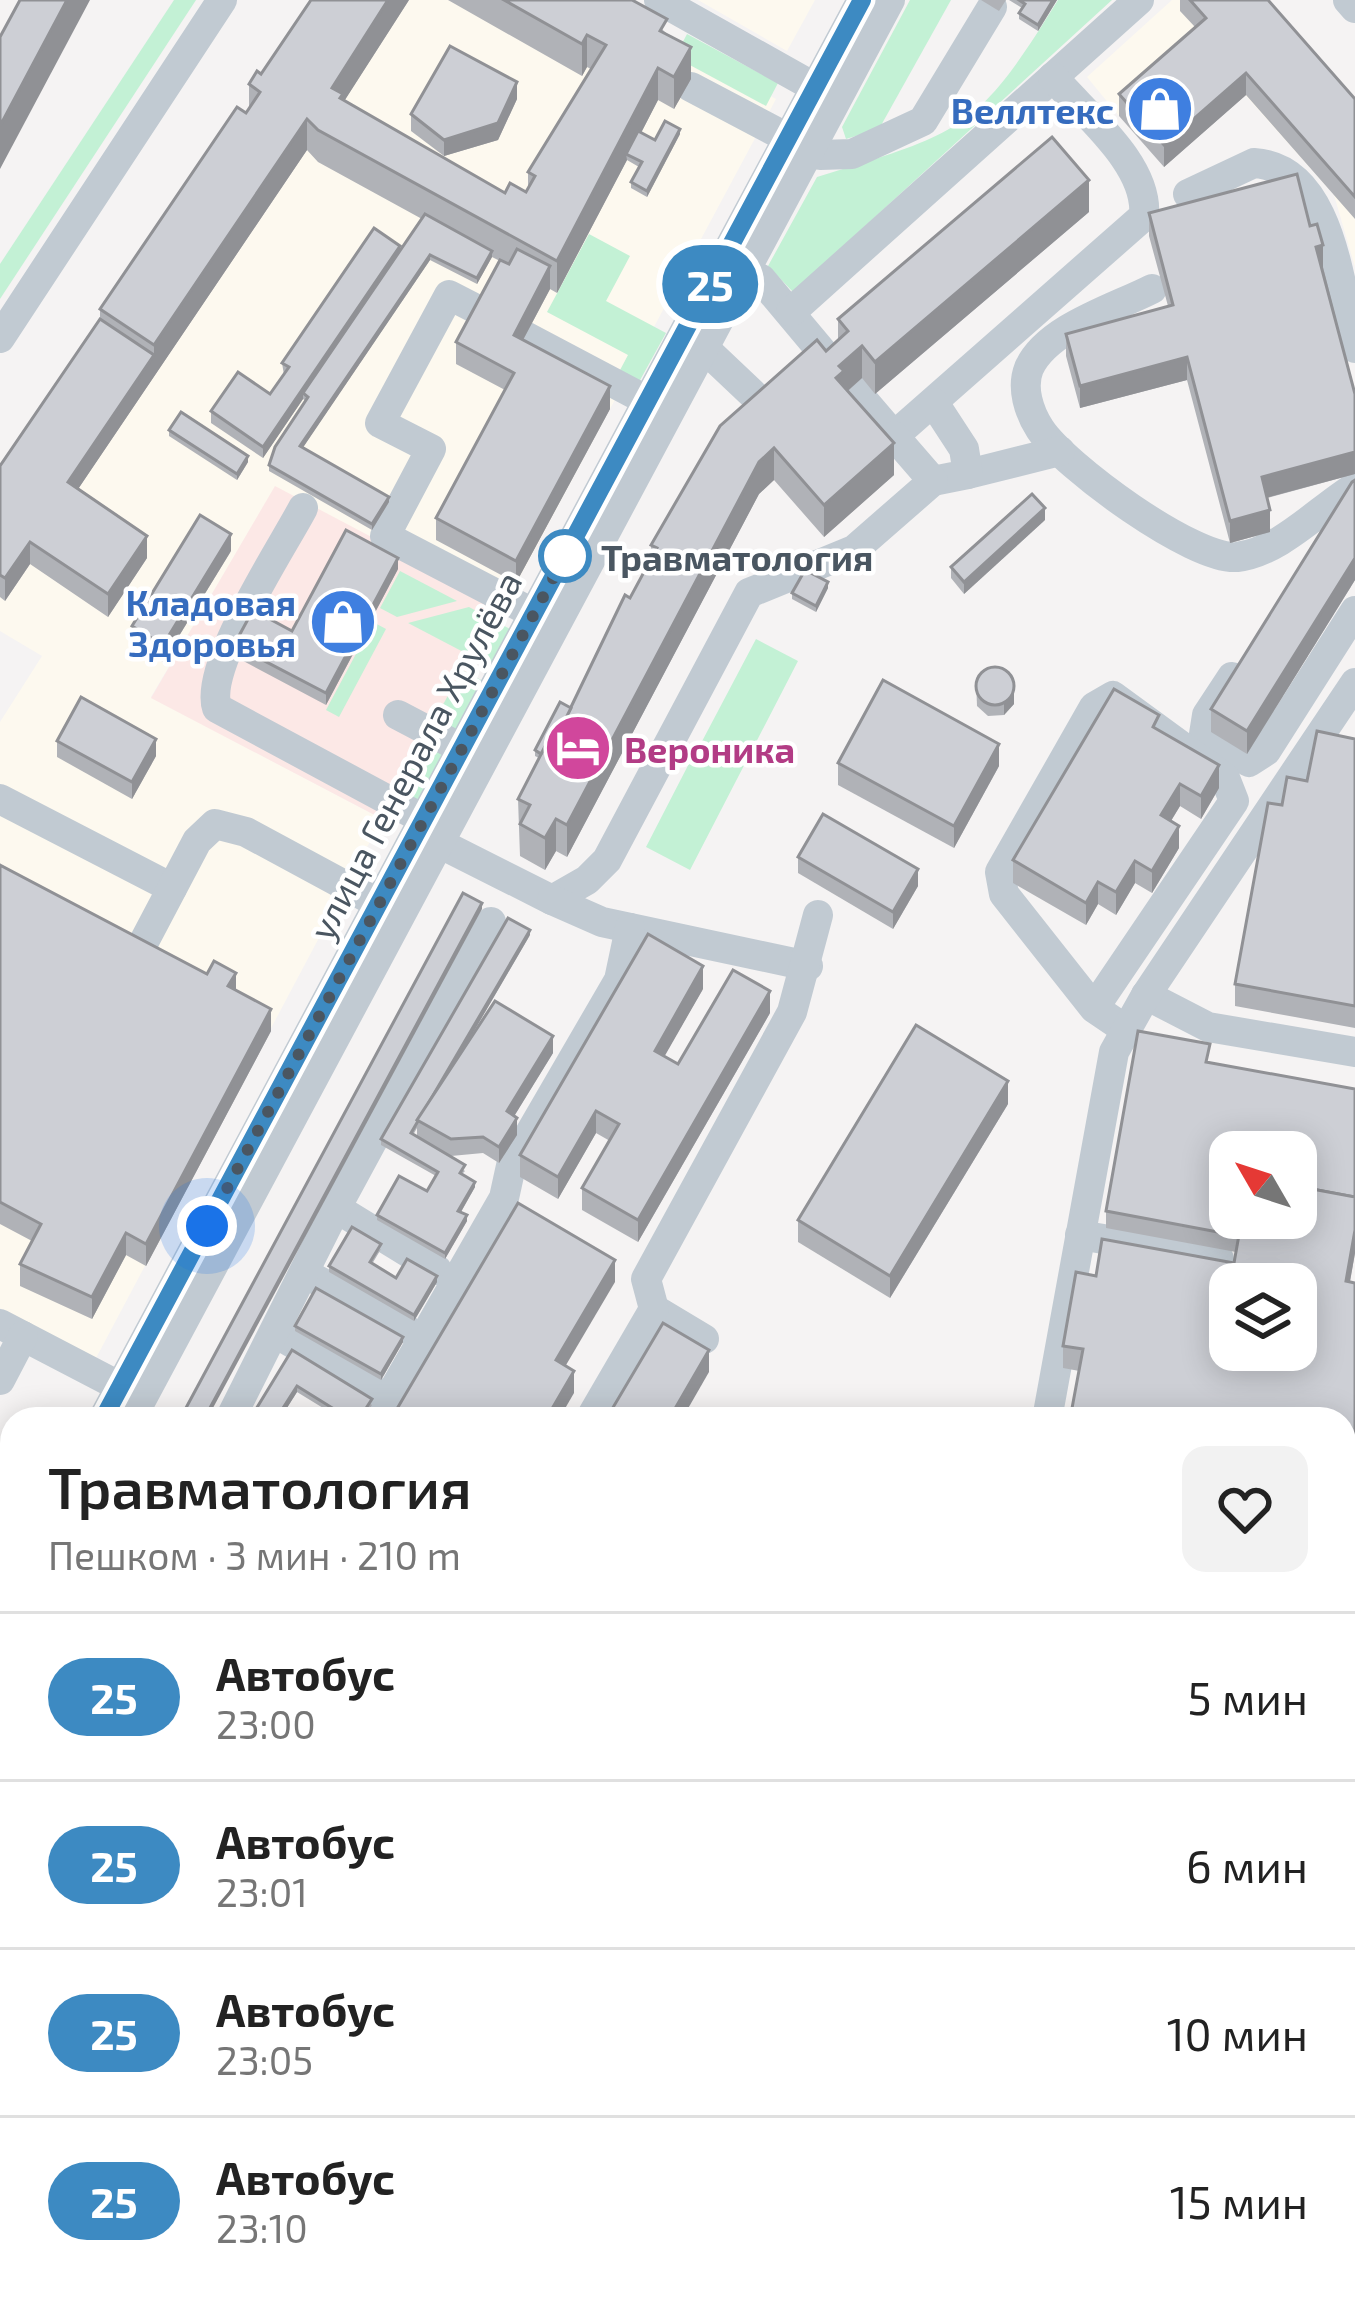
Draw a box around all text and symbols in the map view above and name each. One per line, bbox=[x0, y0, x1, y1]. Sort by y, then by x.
shop icon: Веллтекс bbox=[1125, 74, 1195, 144]
place label: Веллтекс bbox=[951, 88, 1114, 131]
line badge: 25 bbox=[656, 245, 764, 323]
text: 25 bbox=[686, 259, 734, 309]
marker: Травматология bbox=[540, 531, 590, 581]
place label: Травматология bbox=[601, 535, 873, 578]
street label: улица Генерала Хрулёва bbox=[299, 564, 530, 947]
place label: Кладовая Здоровья bbox=[125, 580, 296, 664]
shop icon: Кладовая Здоровья bbox=[308, 587, 378, 657]
hotel icon: Вероника bbox=[543, 713, 613, 783]
place label: Вероника bbox=[624, 727, 795, 770]
north arrow bbox=[1209, 1131, 1317, 1239]
map controls bbox=[1209, 1131, 1317, 1371]
your location bbox=[177, 1196, 237, 1256]
button: layers bbox=[1209, 1263, 1317, 1371]
button: heart bbox=[1182, 1446, 1308, 1572]
text: Травматология bbox=[48, 1452, 472, 1520]
text: Пешком · 3 мин · 210 m bbox=[48, 1531, 461, 1578]
text: Автобус bbox=[216, 1646, 395, 1700]
text: 5 мин bbox=[1188, 1670, 1308, 1724]
text: 25 bbox=[90, 1672, 138, 1722]
text: 23:00 bbox=[216, 1700, 316, 1747]
text: Автобус bbox=[216, 1814, 395, 1868]
text: 6 мин bbox=[1186, 1838, 1308, 1892]
text: 25 bbox=[90, 1840, 138, 1890]
text: 23:01 bbox=[216, 1868, 308, 1915]
text: Автобус bbox=[216, 1982, 395, 2036]
text: 10 мин bbox=[1167, 2006, 1308, 2060]
text: 25 bbox=[90, 2008, 138, 2058]
text: 23:05 bbox=[216, 2036, 313, 2083]
text: Автобус bbox=[216, 2150, 395, 2204]
text: 15 мин bbox=[1170, 2174, 1308, 2228]
text: 25 bbox=[90, 2176, 138, 2226]
text: 23:10 bbox=[216, 2204, 308, 2251]

